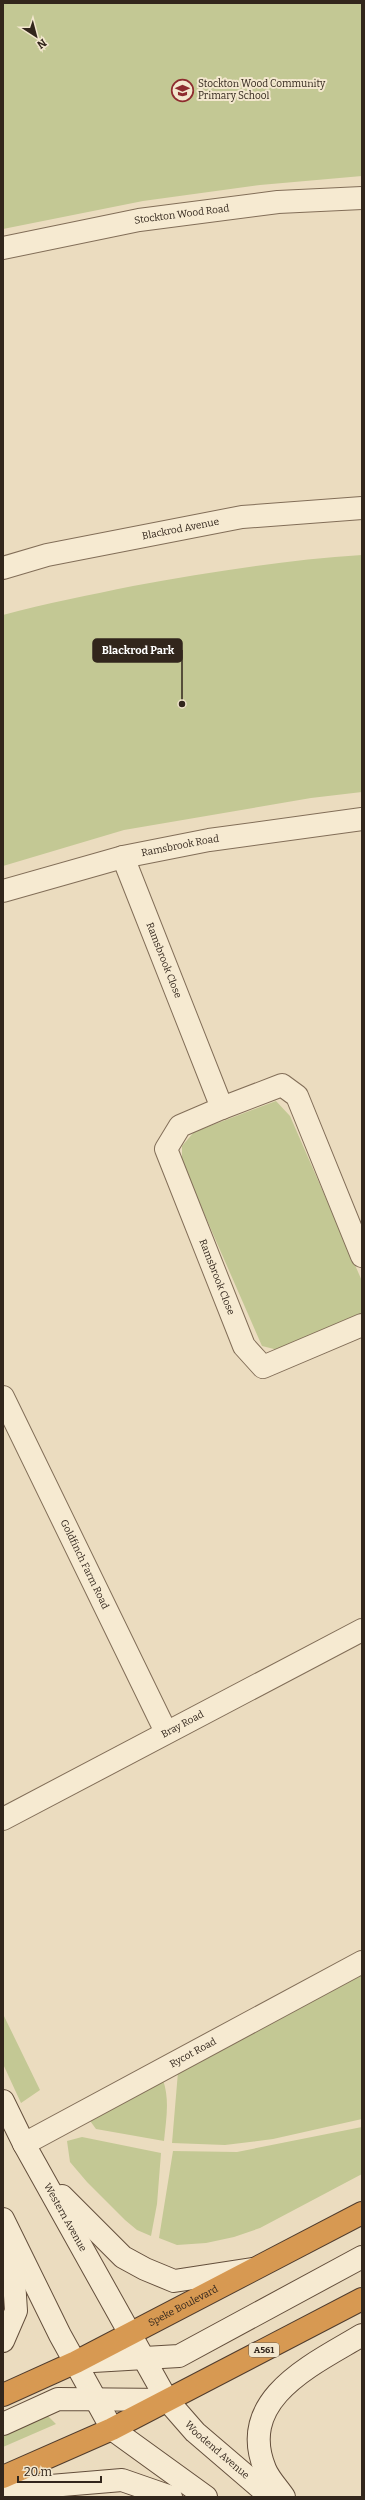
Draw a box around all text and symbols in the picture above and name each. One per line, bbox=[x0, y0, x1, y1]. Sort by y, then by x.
north arrow bbox=[16, 16, 56, 56]
text: N bbox=[34, 36, 49, 52]
school or university icon: Stockton Wood Community Primary School bbox=[169, 77, 195, 103]
place label: Stockton Wood Community Primary School bbox=[198, 78, 326, 102]
street label: Stockton Wood Road bbox=[133, 202, 230, 227]
street label: Blackrod Avenue bbox=[141, 516, 220, 542]
callout: Blackrod Park bbox=[93, 639, 182, 662]
text: Blackrod Park bbox=[102, 644, 175, 657]
street label: Ramsbrook Road bbox=[140, 833, 220, 859]
street label: Ramsbrook Close bbox=[143, 921, 184, 1000]
street label: Ramsbrook Close bbox=[196, 1238, 237, 1317]
street label: Goldfinch Farm Road bbox=[57, 1517, 111, 1611]
street label: Bray Road bbox=[159, 1708, 206, 1741]
street label: Rycot Road bbox=[168, 2036, 219, 2070]
street label: Western Avenue bbox=[41, 2181, 89, 2254]
street label: Speke Boulevard bbox=[146, 2283, 220, 2329]
road number: A561 bbox=[249, 2343, 279, 2357]
street label: Woodend Avenue bbox=[182, 2419, 252, 2482]
scale bar bbox=[18, 2458, 101, 2484]
text: 20 m bbox=[24, 2465, 53, 2479]

